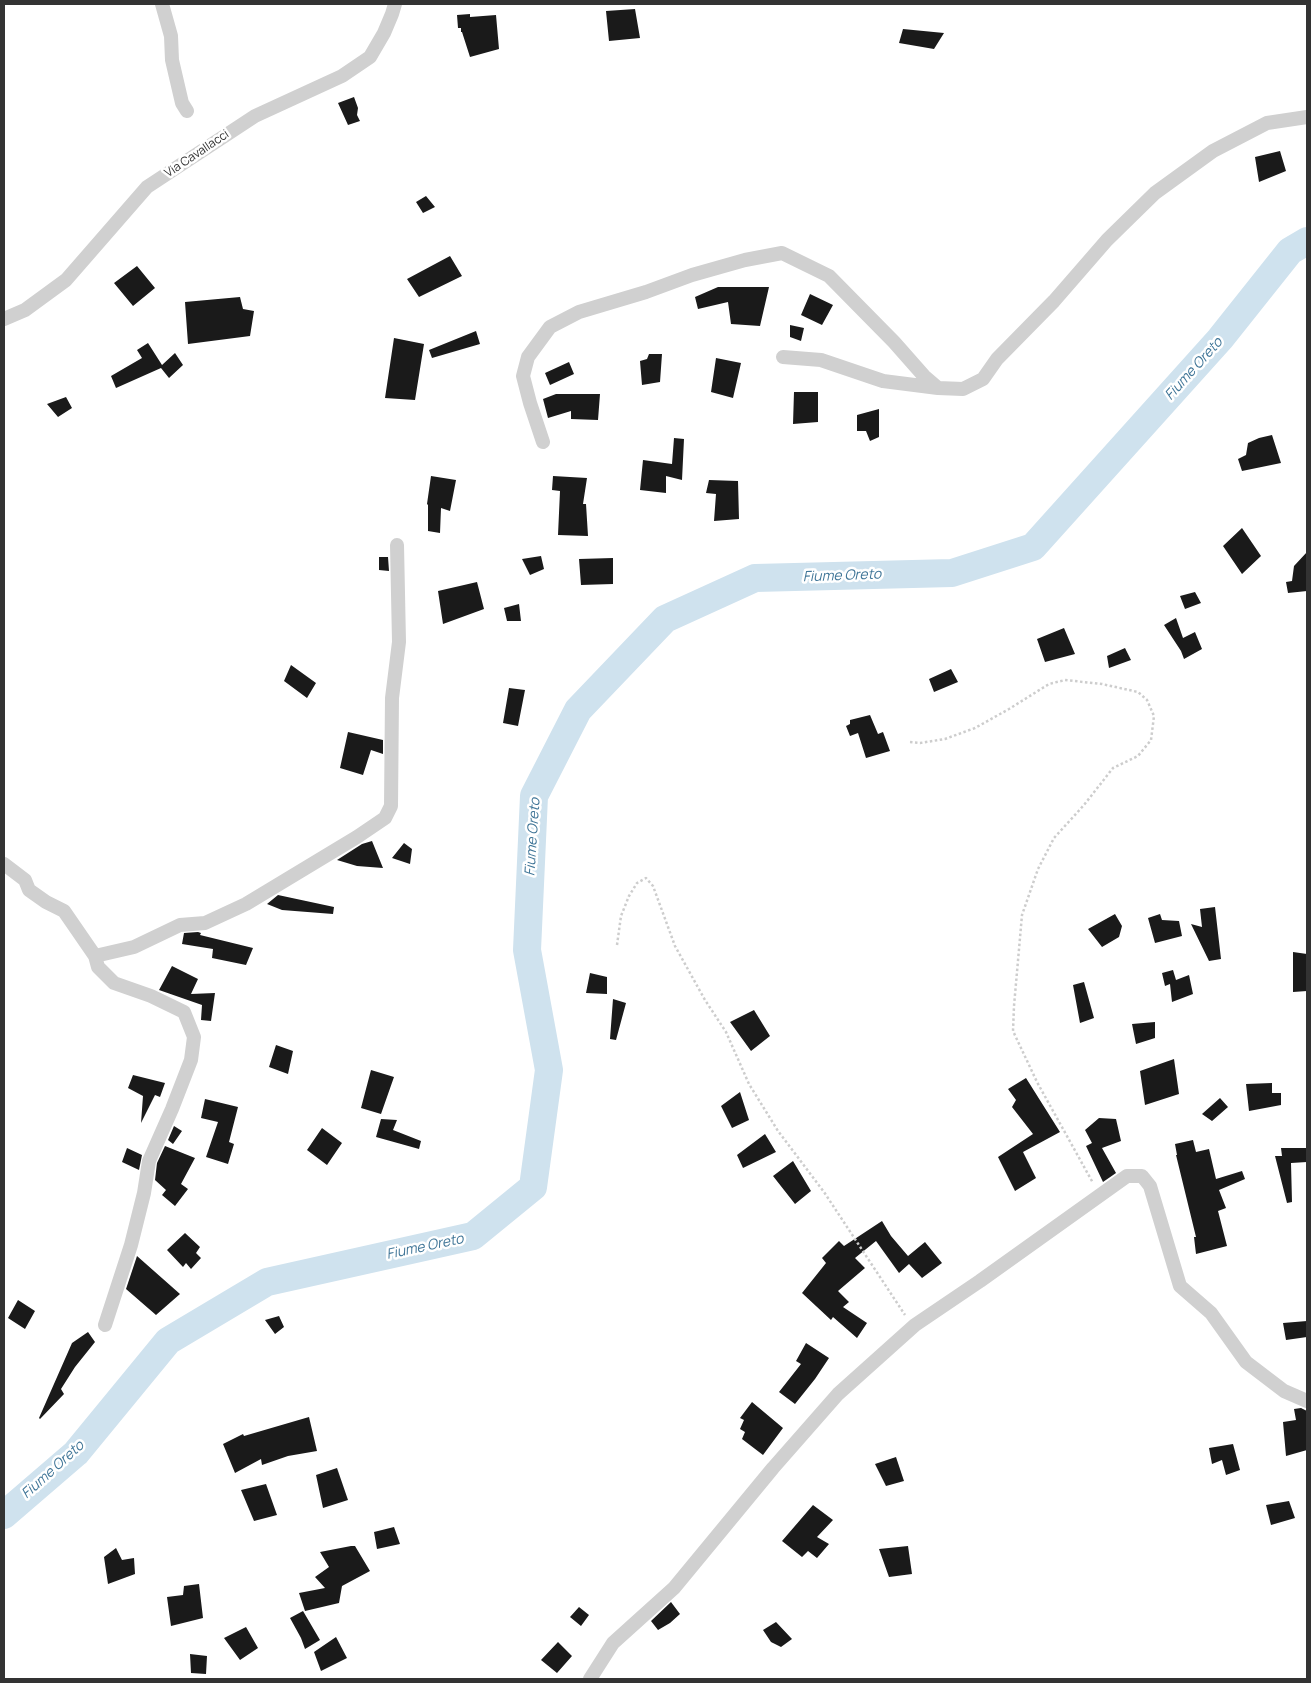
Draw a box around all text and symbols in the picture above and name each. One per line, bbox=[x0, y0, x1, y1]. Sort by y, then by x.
street label: Via Cavallacci bbox=[162, 127, 232, 181]
water label: Fiume Oreto bbox=[1162, 334, 1226, 404]
water label: Fiume Oreto bbox=[803, 566, 881, 586]
water label: Fiume Oreto bbox=[522, 797, 544, 877]
water label: Fiume Oreto bbox=[385, 1231, 465, 1263]
water label: Fiume Oreto bbox=[18, 1438, 88, 1502]

